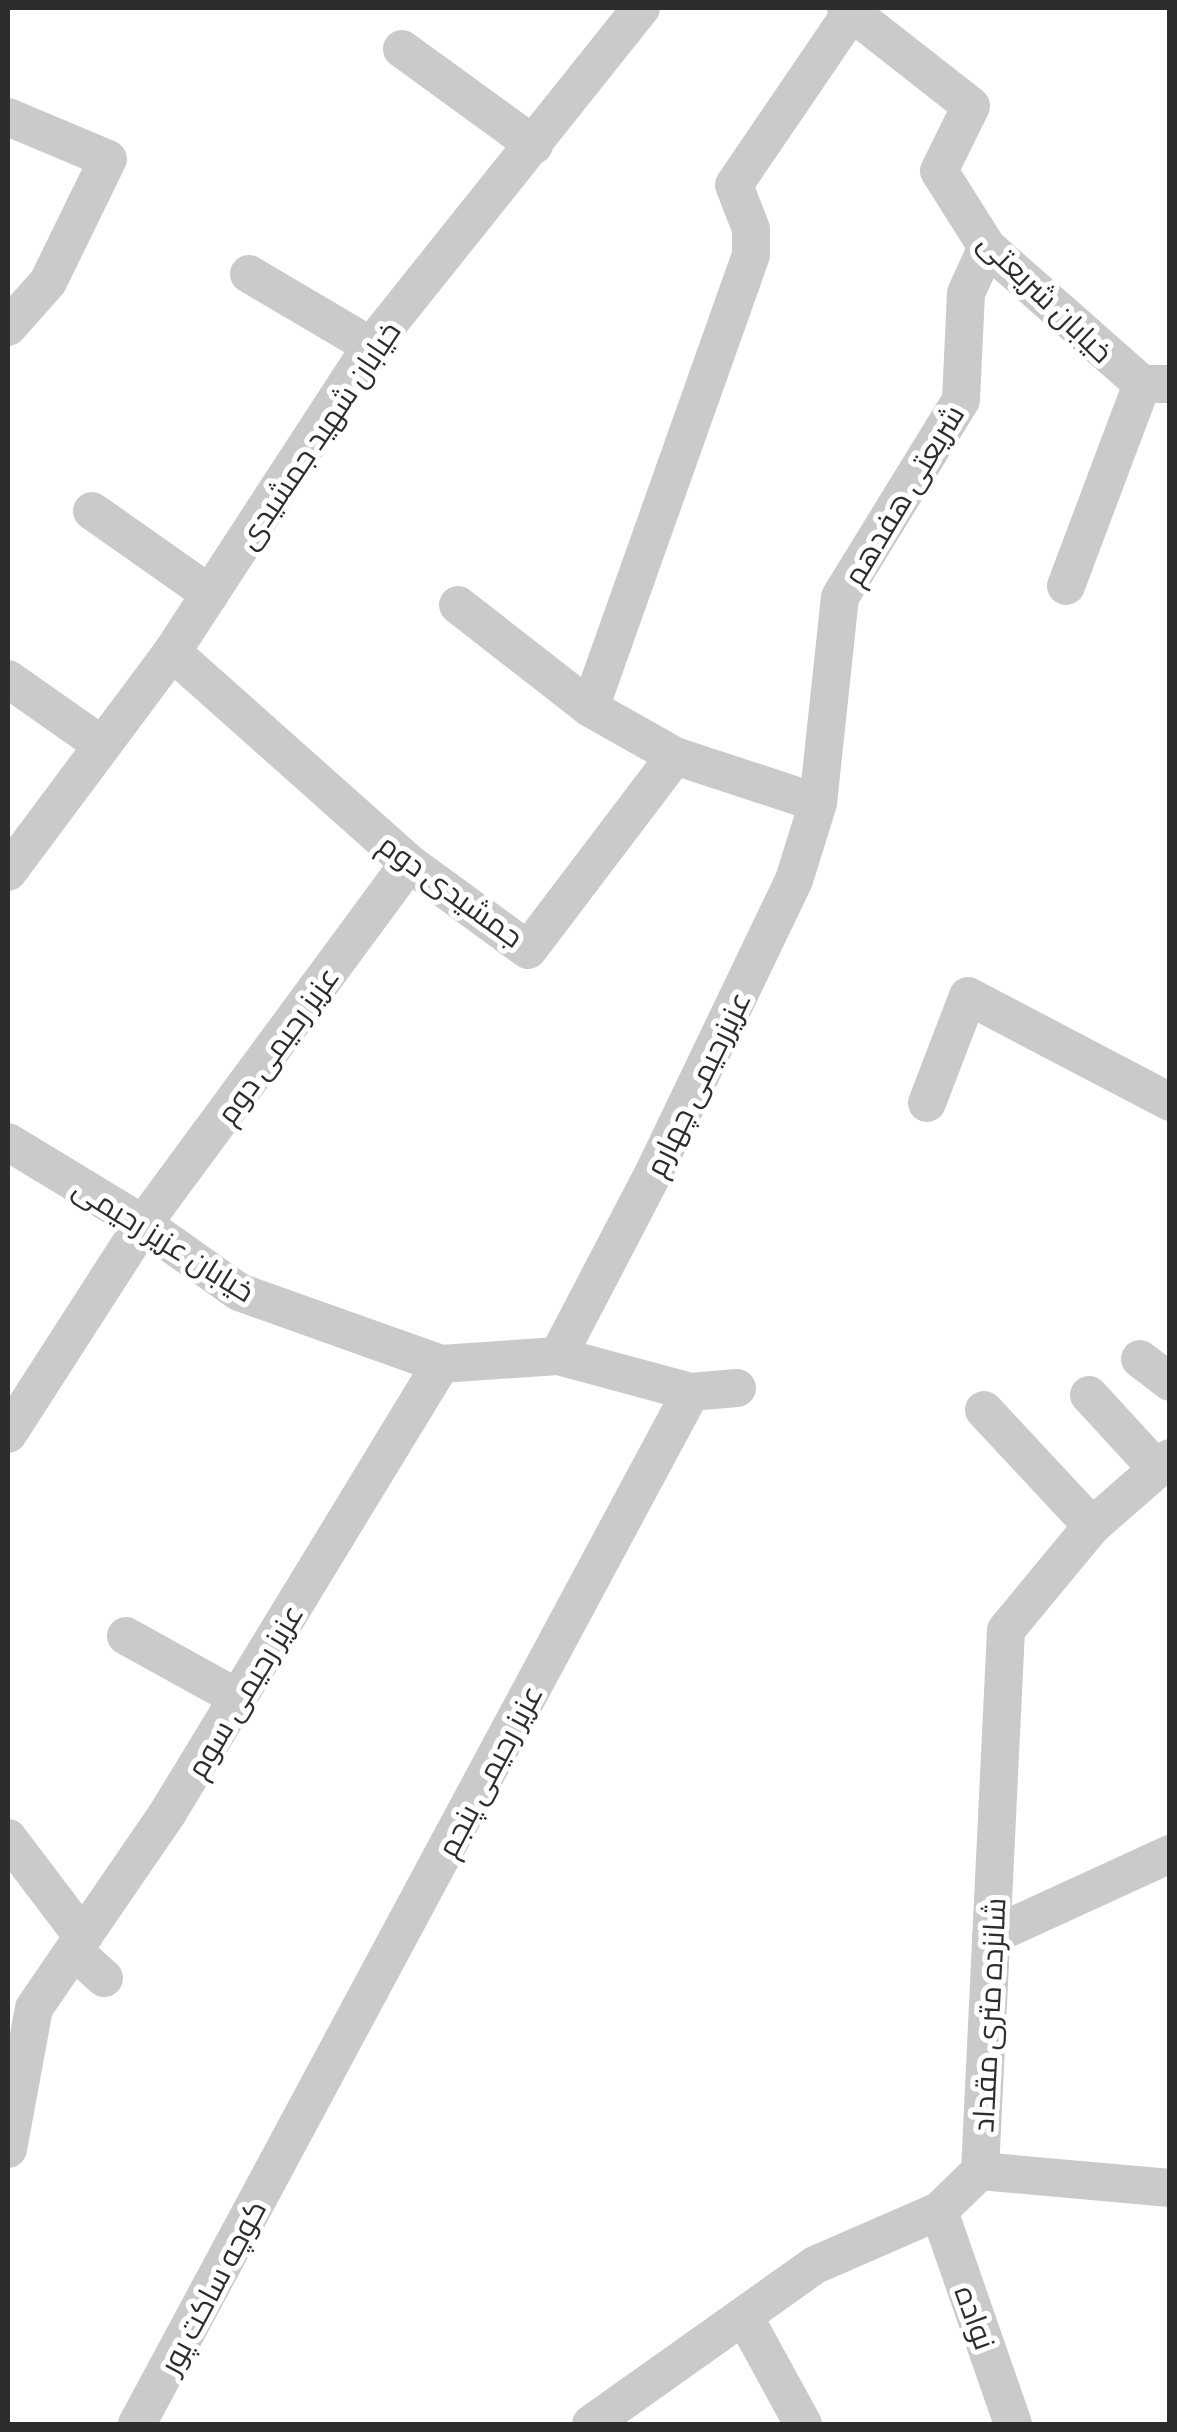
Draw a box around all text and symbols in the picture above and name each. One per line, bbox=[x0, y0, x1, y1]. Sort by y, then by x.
street label: خیابان شریعتی bbox=[971, 223, 1122, 371]
street label: خیابان شهید جمشیدی bbox=[227, 313, 409, 556]
street label: شریعتی هفدهم bbox=[834, 397, 974, 593]
street label: جمشیدی دوم bbox=[370, 824, 532, 957]
street label: عزیز رحیمی دوم bbox=[207, 958, 349, 1132]
street label: عزیزرحیمی چهارم bbox=[635, 984, 760, 1183]
street label: خیابان عزیز رحیمی bbox=[67, 1168, 262, 1310]
street label: عزیز رحیمی سوم bbox=[177, 1596, 313, 1786]
street label: عزیز رحیمی پنجم bbox=[427, 1677, 552, 1864]
street label: شانزده متری مقداد bbox=[962, 1897, 1013, 2133]
street label: کوچه ساکت پور bbox=[149, 2193, 275, 2383]
street label: نواده bbox=[947, 2280, 1006, 2354]

